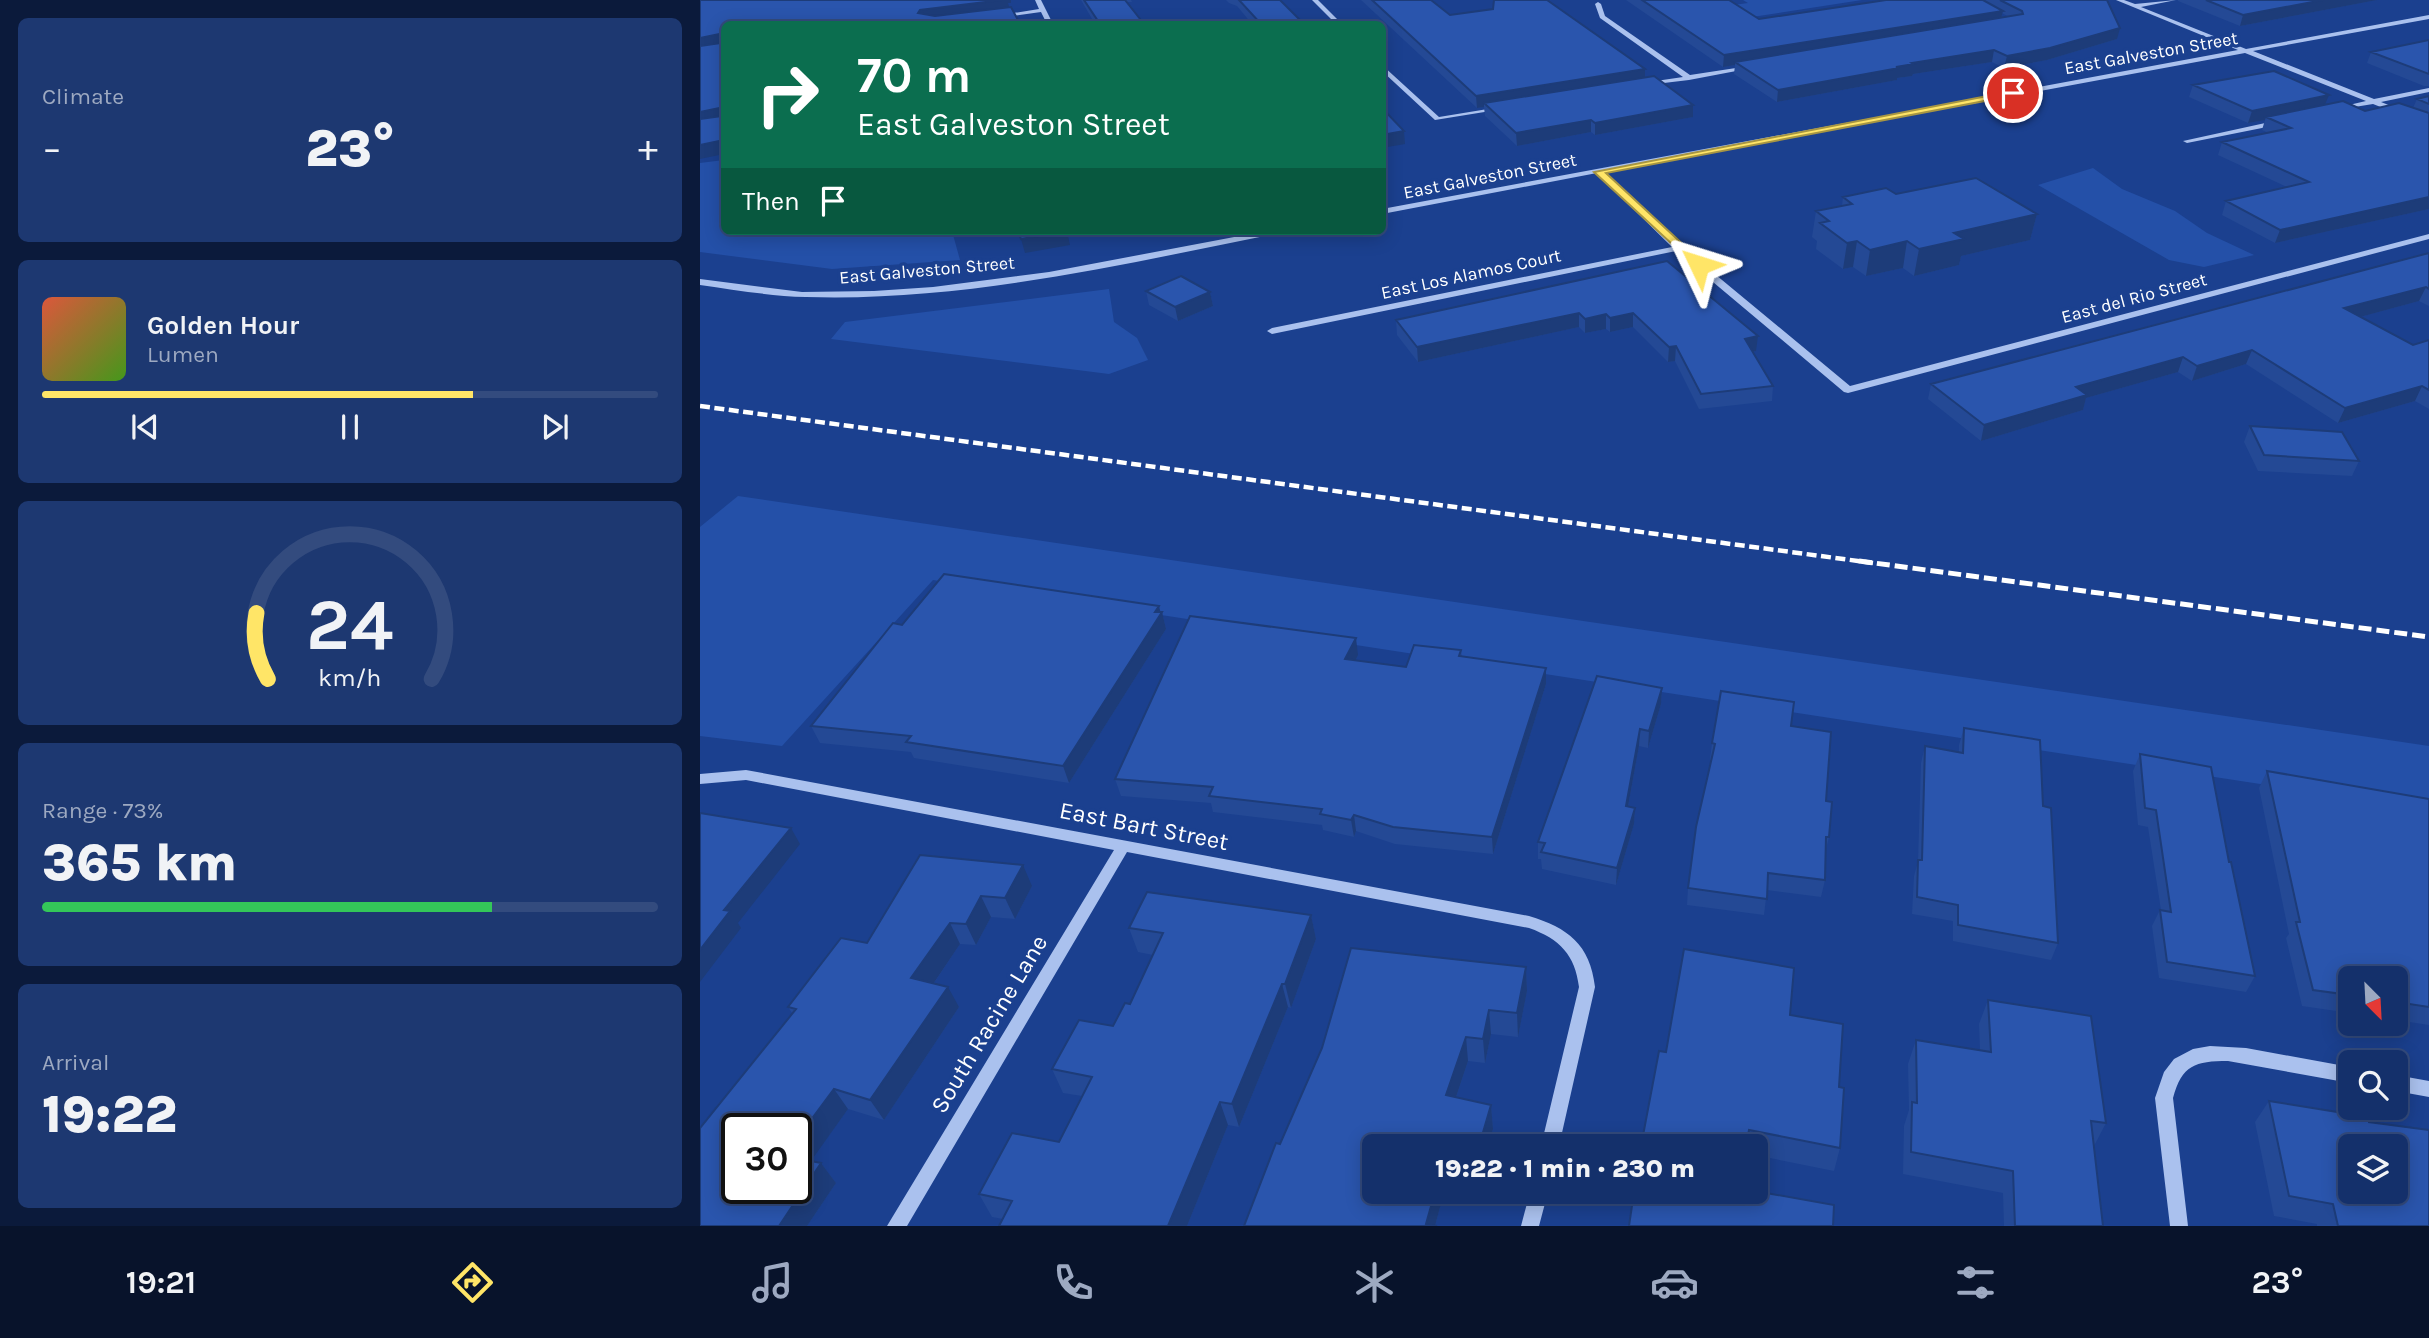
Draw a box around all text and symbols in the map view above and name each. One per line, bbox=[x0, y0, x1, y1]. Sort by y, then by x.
street label: East Galveston Street bbox=[2062, 27, 2240, 79]
text: 70 m bbox=[857, 47, 971, 104]
icon: right bbox=[742, 49, 833, 140]
pin bbox=[1983, 63, 2043, 123]
icon: arrive bbox=[1994, 74, 2032, 112]
text: Climate bbox=[42, 83, 124, 110]
text: East Galveston Street bbox=[857, 106, 1170, 143]
text: 23° bbox=[305, 118, 395, 179]
text: − bbox=[42, 126, 62, 171]
text: + bbox=[638, 126, 658, 171]
street label: East Galveston Street bbox=[1402, 148, 1579, 204]
icon: arrive bbox=[814, 182, 852, 220]
text: Then bbox=[742, 186, 800, 217]
position arrow bbox=[1662, 228, 1736, 302]
street label: East Los Alamos Court bbox=[1379, 244, 1563, 304]
street label: East Galveston Street bbox=[838, 251, 1016, 289]
street label: East del Rio Street bbox=[2059, 268, 2209, 328]
text: Golden Hour bbox=[147, 310, 299, 341]
text: Lumen bbox=[147, 341, 219, 368]
icon: previous bbox=[126, 408, 164, 446]
icon: pause bbox=[331, 408, 369, 446]
icon: next bbox=[536, 408, 574, 446]
text: 24 bbox=[306, 582, 394, 667]
text: km/h bbox=[318, 663, 382, 692]
street label: East Bart Street bbox=[1057, 796, 1231, 856]
text: Range · 73% bbox=[42, 797, 164, 824]
text: 365 km bbox=[42, 832, 237, 893]
street label: South Racine Lane bbox=[925, 930, 1053, 1118]
north arrow bbox=[2338, 966, 2408, 1036]
map controls bbox=[2338, 966, 2408, 1204]
text: Arrival bbox=[42, 1049, 109, 1076]
button: search bbox=[2338, 1050, 2408, 1120]
text: 19:22 bbox=[42, 1084, 177, 1145]
speed limit sign: 30 bbox=[721, 1113, 812, 1204]
button: layers bbox=[2338, 1134, 2408, 1204]
text: 19:22 · 1 min · 230 m bbox=[1435, 1153, 1695, 1184]
icon: directions bbox=[448, 1258, 497, 1307]
icon: music bbox=[748, 1258, 797, 1307]
icon: phone bbox=[1049, 1258, 1098, 1307]
icon: climate bbox=[1350, 1258, 1399, 1307]
icon: car bbox=[1650, 1258, 1699, 1307]
icon: filters bbox=[1951, 1258, 2000, 1307]
text: 19:21 bbox=[126, 1264, 196, 1301]
text: 23° bbox=[2251, 1264, 2303, 1301]

